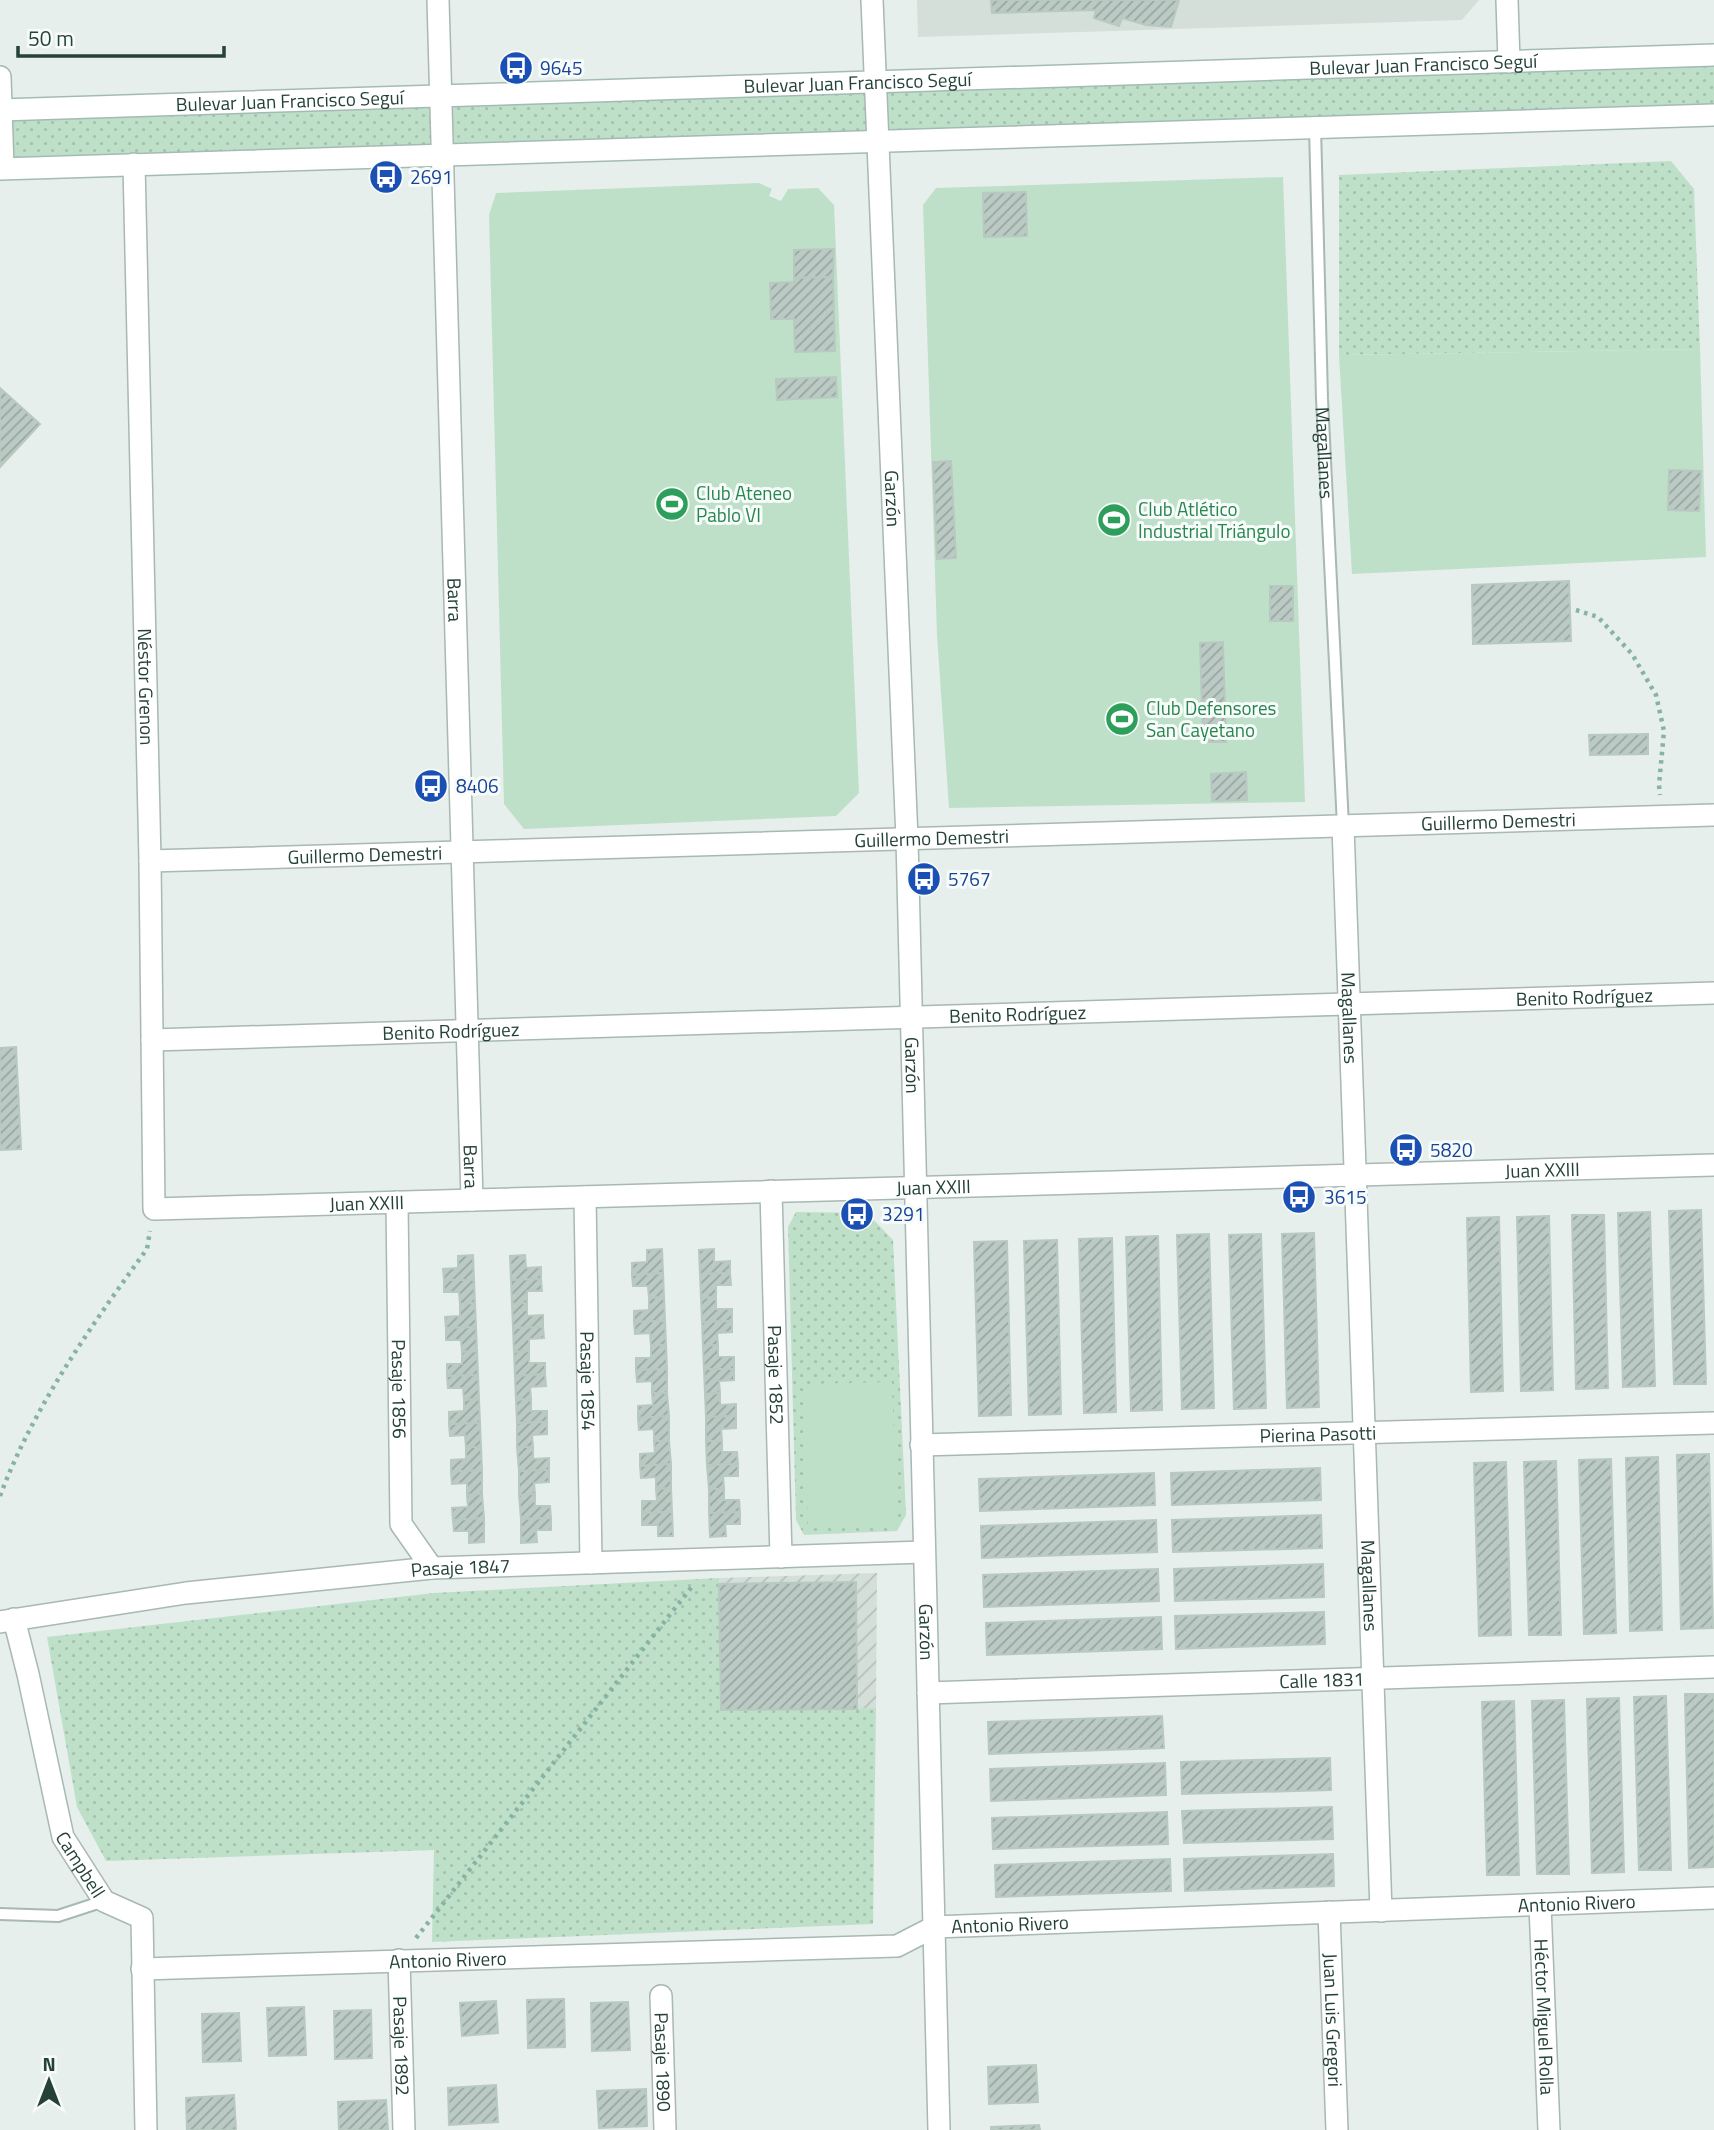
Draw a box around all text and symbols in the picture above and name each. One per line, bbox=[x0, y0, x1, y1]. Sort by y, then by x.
scale bar bbox=[18, 14, 224, 58]
text: 50 m bbox=[28, 22, 74, 54]
street label: Bulevar Juan Francisco Seguí bbox=[1309, 46, 1540, 82]
bus stop icon: 9645 bbox=[497, 49, 535, 87]
place label: 9645 bbox=[540, 53, 583, 82]
street label: Bulevar Juan Francisco Seguí bbox=[743, 64, 974, 100]
street label: Bulevar Juan Francisco Seguí bbox=[175, 82, 406, 118]
bus stop icon: 2691 bbox=[367, 158, 405, 196]
place label: 2691 bbox=[410, 162, 453, 191]
street label: Magallanes bbox=[1308, 406, 1342, 500]
street label: Garzón bbox=[878, 470, 909, 527]
place label: Club Ateneo Pablo VI bbox=[696, 478, 792, 529]
sports icon: Club Ateneo Pablo VI bbox=[653, 485, 691, 523]
place label: Club Atlético Industrial Triángulo bbox=[1138, 494, 1290, 545]
sports icon: Club Atlético Industrial Triángulo bbox=[1095, 501, 1133, 539]
street label: Barra bbox=[440, 577, 471, 623]
street label: Néstor Grenon bbox=[131, 628, 162, 746]
place label: Club Defensores San Cayetano bbox=[1146, 693, 1277, 744]
sports icon: Club Defensores San Cayetano bbox=[1103, 700, 1141, 738]
bus stop icon: 8406 bbox=[412, 767, 450, 805]
place label: 8406 bbox=[456, 771, 499, 800]
street label: Guillermo Demestri bbox=[1421, 804, 1576, 838]
street label: Guillermo Demestri bbox=[854, 821, 1009, 854]
street label: Guillermo Demestri bbox=[287, 837, 443, 871]
bus stop icon: 5767 bbox=[905, 860, 943, 898]
place label: 5767 bbox=[948, 864, 991, 893]
street label: Magallanes bbox=[1334, 971, 1366, 1064]
street label: Benito Rodríguez bbox=[1515, 980, 1653, 1013]
street label: Benito Rodríguez bbox=[949, 997, 1087, 1030]
street label: Benito Rodríguez bbox=[382, 1014, 520, 1047]
street label: Garzón bbox=[898, 1037, 928, 1094]
bus stop icon: 5820 bbox=[1387, 1131, 1425, 1169]
place label: 5820 bbox=[1430, 1135, 1473, 1164]
street label: Barra bbox=[456, 1144, 487, 1189]
street label: Juan XXIII bbox=[1504, 1154, 1580, 1185]
street label: Juan XXIII bbox=[896, 1171, 971, 1202]
bus stop icon: 3615 bbox=[1280, 1178, 1318, 1216]
place label: 3615 bbox=[1324, 1182, 1367, 1211]
street label: Juan XXIII bbox=[329, 1187, 404, 1218]
bus stop icon: 3291 bbox=[838, 1195, 876, 1233]
place label: 3291 bbox=[882, 1199, 925, 1228]
street label: Pasaje 1852 bbox=[761, 1325, 792, 1425]
street label: Pasaje 1854 bbox=[573, 1331, 604, 1431]
street label: Pasaje 1856 bbox=[385, 1339, 415, 1439]
street label: Pierina Pasotti bbox=[1259, 1417, 1377, 1450]
street label: Magallanes bbox=[1354, 1539, 1386, 1632]
street label: Pasaje 1847 bbox=[409, 1550, 511, 1584]
street label: Garzón bbox=[912, 1603, 942, 1661]
street label: Calle 1831 bbox=[1279, 1664, 1365, 1695]
street label: Campbell bbox=[49, 1825, 113, 1903]
street label: Antonio Rivero bbox=[1517, 1886, 1636, 1919]
street label: Antonio Rivero bbox=[951, 1907, 1069, 1940]
street label: Héctor Miguel Rolla bbox=[1527, 1938, 1563, 2096]
street label: Antonio Rivero bbox=[389, 1943, 507, 1975]
street label: Juan Luis Gregori bbox=[1317, 1952, 1350, 2087]
street label: Pasaje 1892 bbox=[386, 1996, 418, 2096]
street label: Pasaje 1890 bbox=[647, 2012, 679, 2112]
north arrow bbox=[14, 2046, 84, 2116]
text: N bbox=[42, 2049, 56, 2078]

